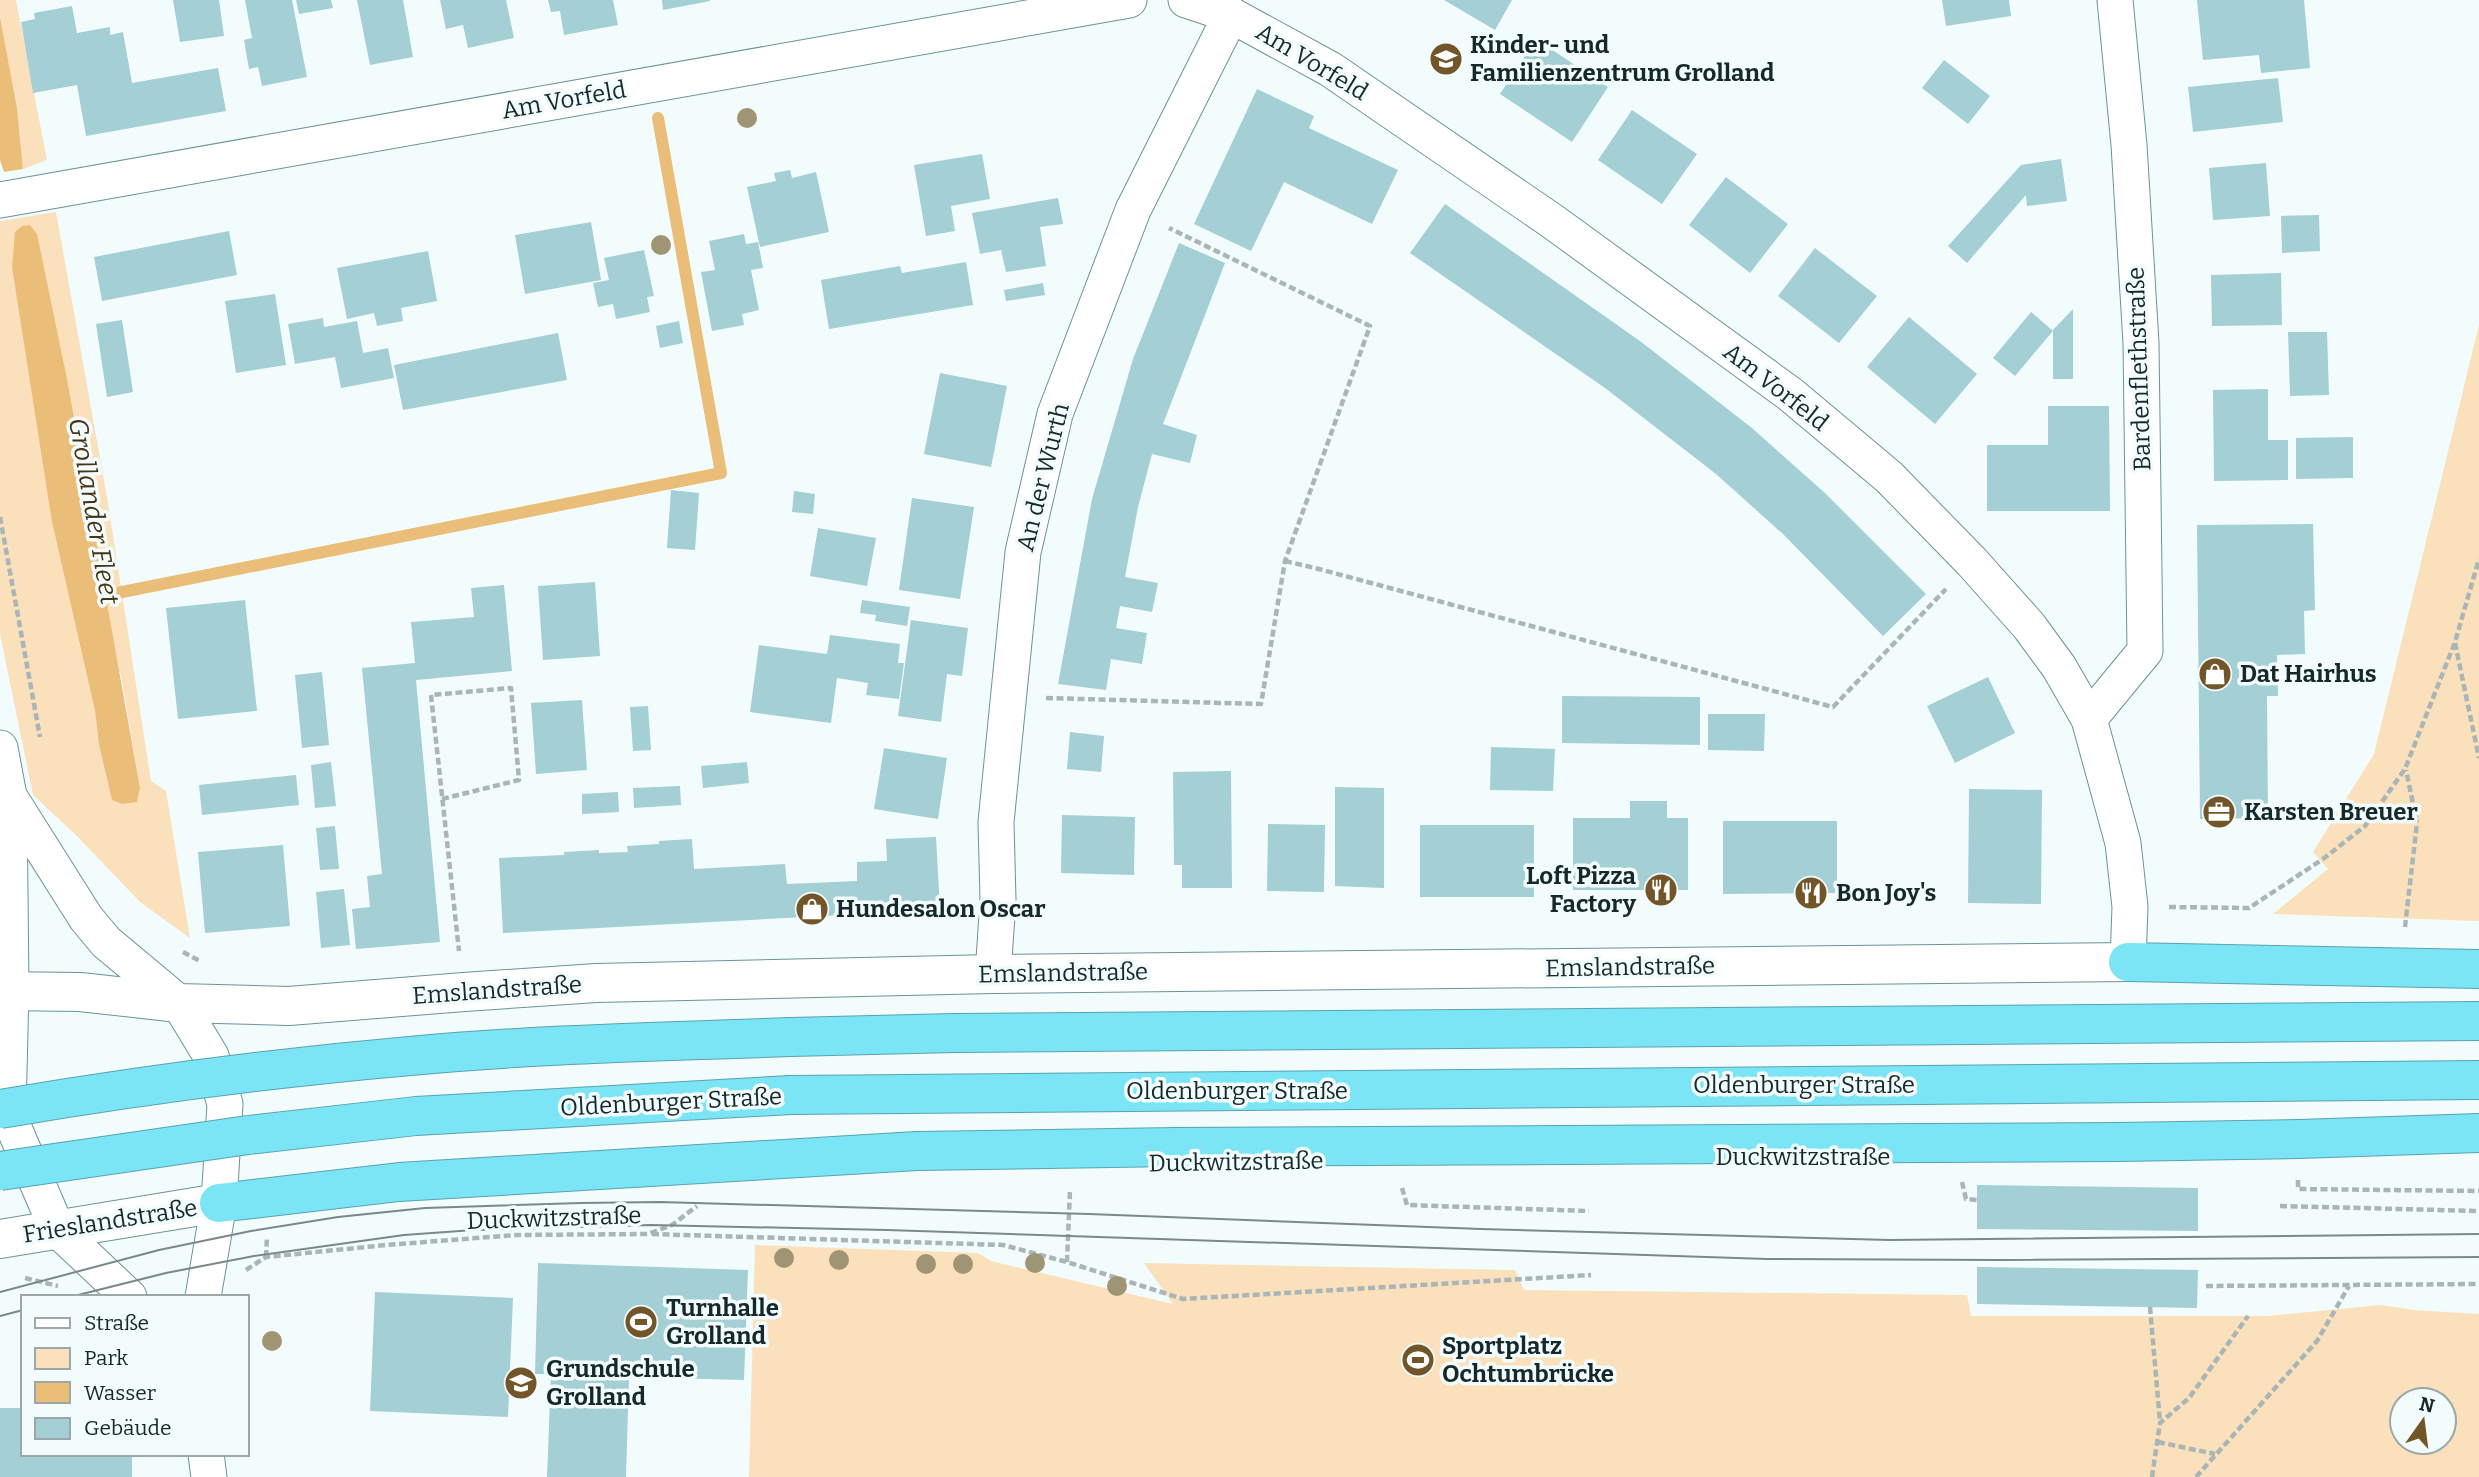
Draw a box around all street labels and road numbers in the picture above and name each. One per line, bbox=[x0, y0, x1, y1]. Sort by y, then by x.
street label: Am Vorfeld bbox=[1251, 18, 1373, 106]
street label: Am Vorfeld bbox=[500, 75, 628, 125]
street label: Bardenflethstraße bbox=[2121, 266, 2157, 472]
street label: Am Vorfeld bbox=[1718, 337, 1834, 437]
street label: An der Wurth bbox=[1011, 400, 1075, 554]
street label: Emslandstraße bbox=[1545, 952, 1715, 982]
street label: Emslandstraße bbox=[978, 958, 1148, 988]
street label: Emslandstraße bbox=[411, 970, 583, 1010]
street label: Oldenburger Straße bbox=[1693, 1071, 1915, 1099]
street label: Oldenburger Straße bbox=[1126, 1077, 1348, 1105]
street label: Oldenburger Straße bbox=[559, 1082, 783, 1122]
street label: Duckwitzstraße bbox=[1716, 1143, 1890, 1171]
street label: Duckwitzstraße bbox=[1148, 1146, 1324, 1178]
street label: Frieslandstraße bbox=[21, 1193, 199, 1249]
street label: Duckwitzstraße bbox=[466, 1201, 642, 1235]

